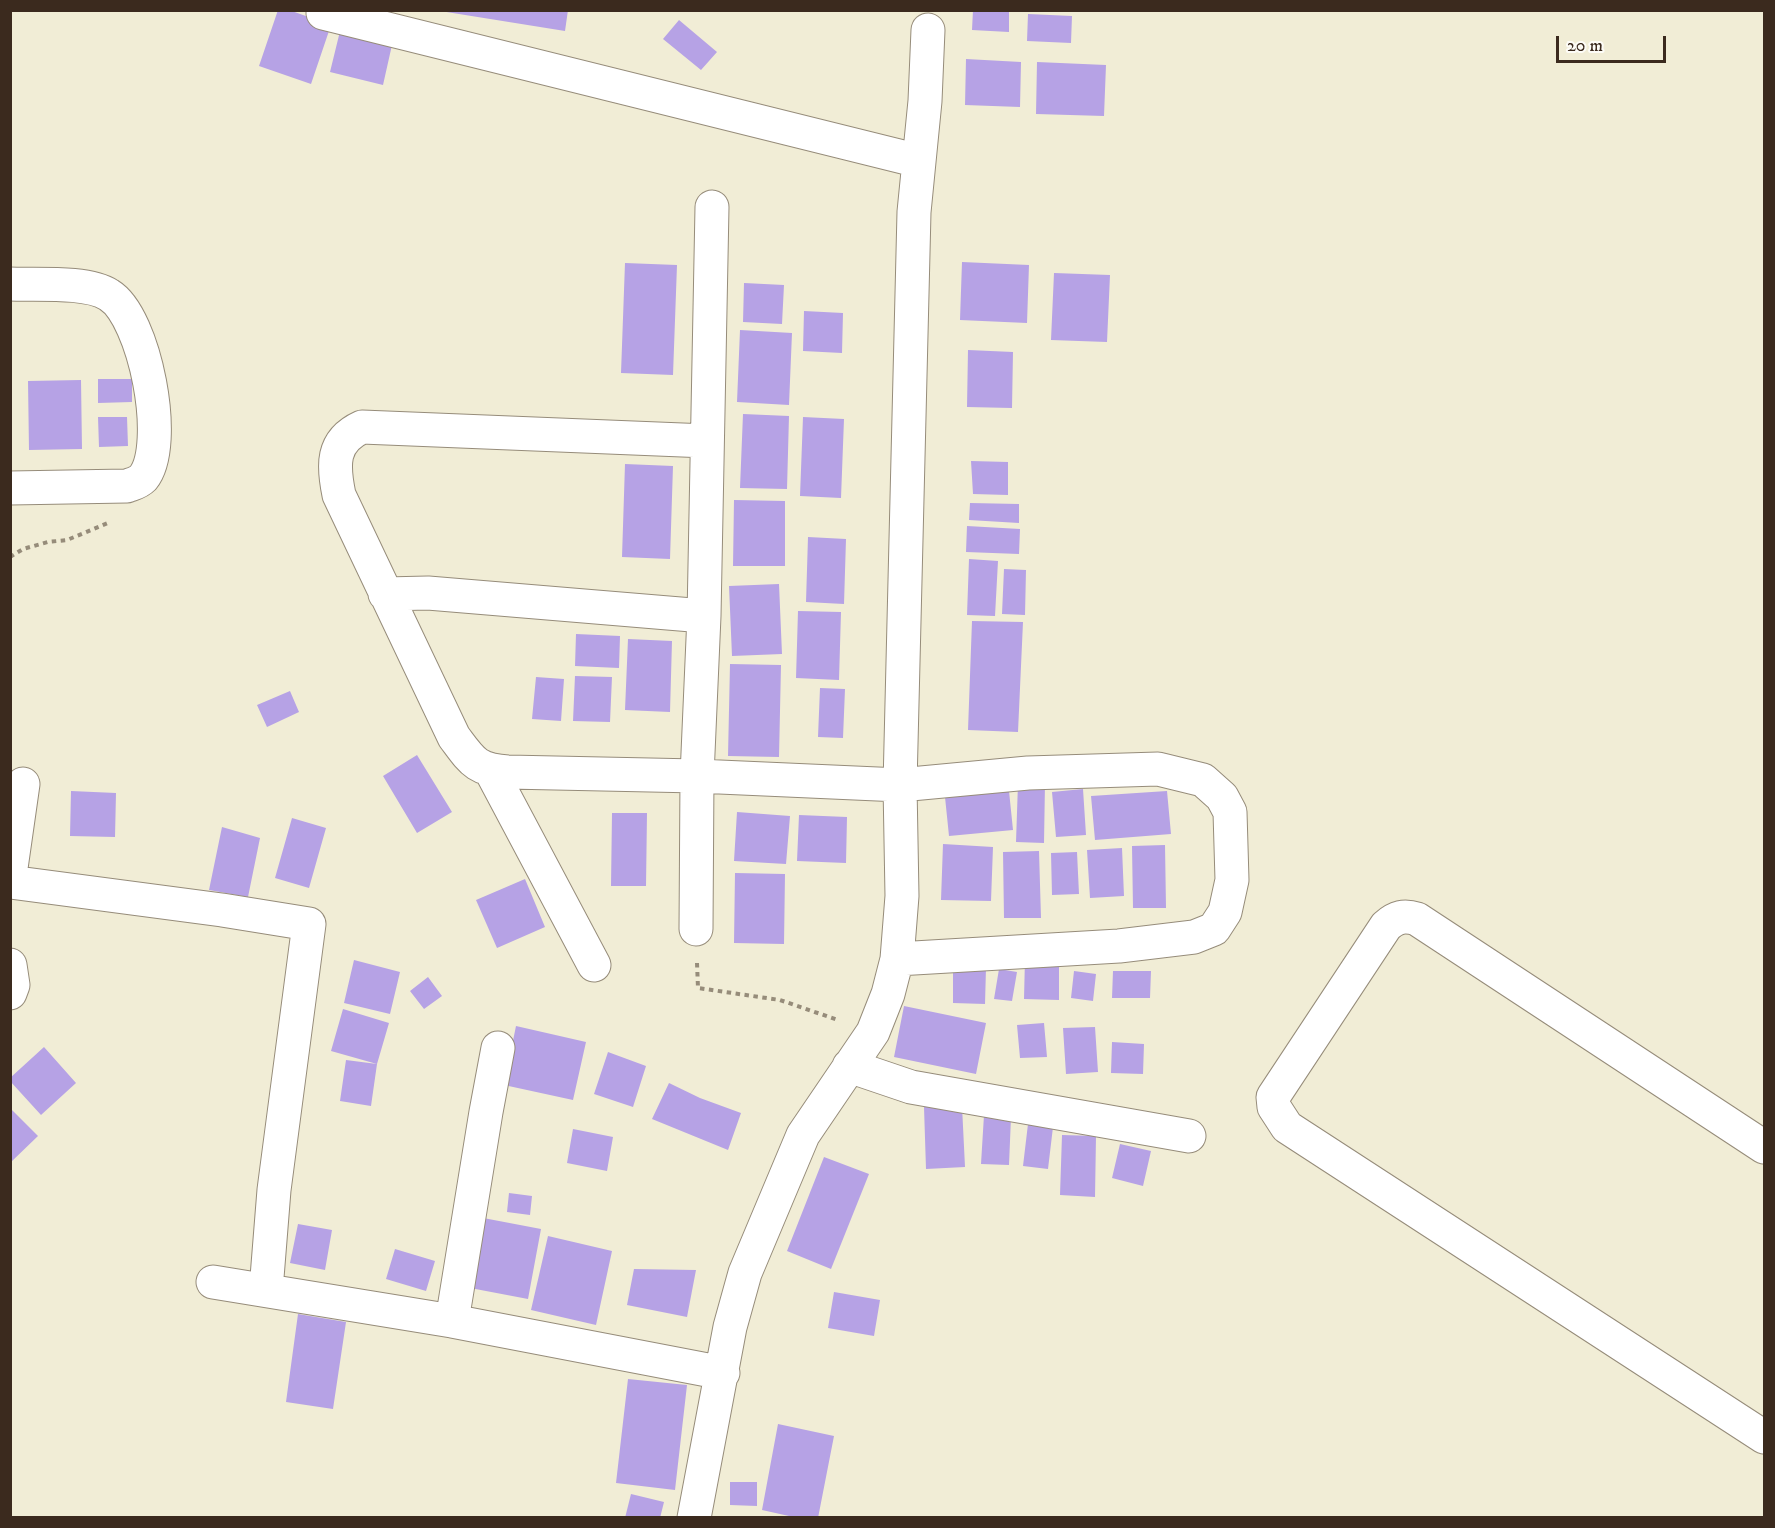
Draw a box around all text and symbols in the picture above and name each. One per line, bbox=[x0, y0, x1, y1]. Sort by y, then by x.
scale bar bbox=[1559, 24, 1668, 62]
text: 20 m bbox=[1567, 35, 1603, 57]

